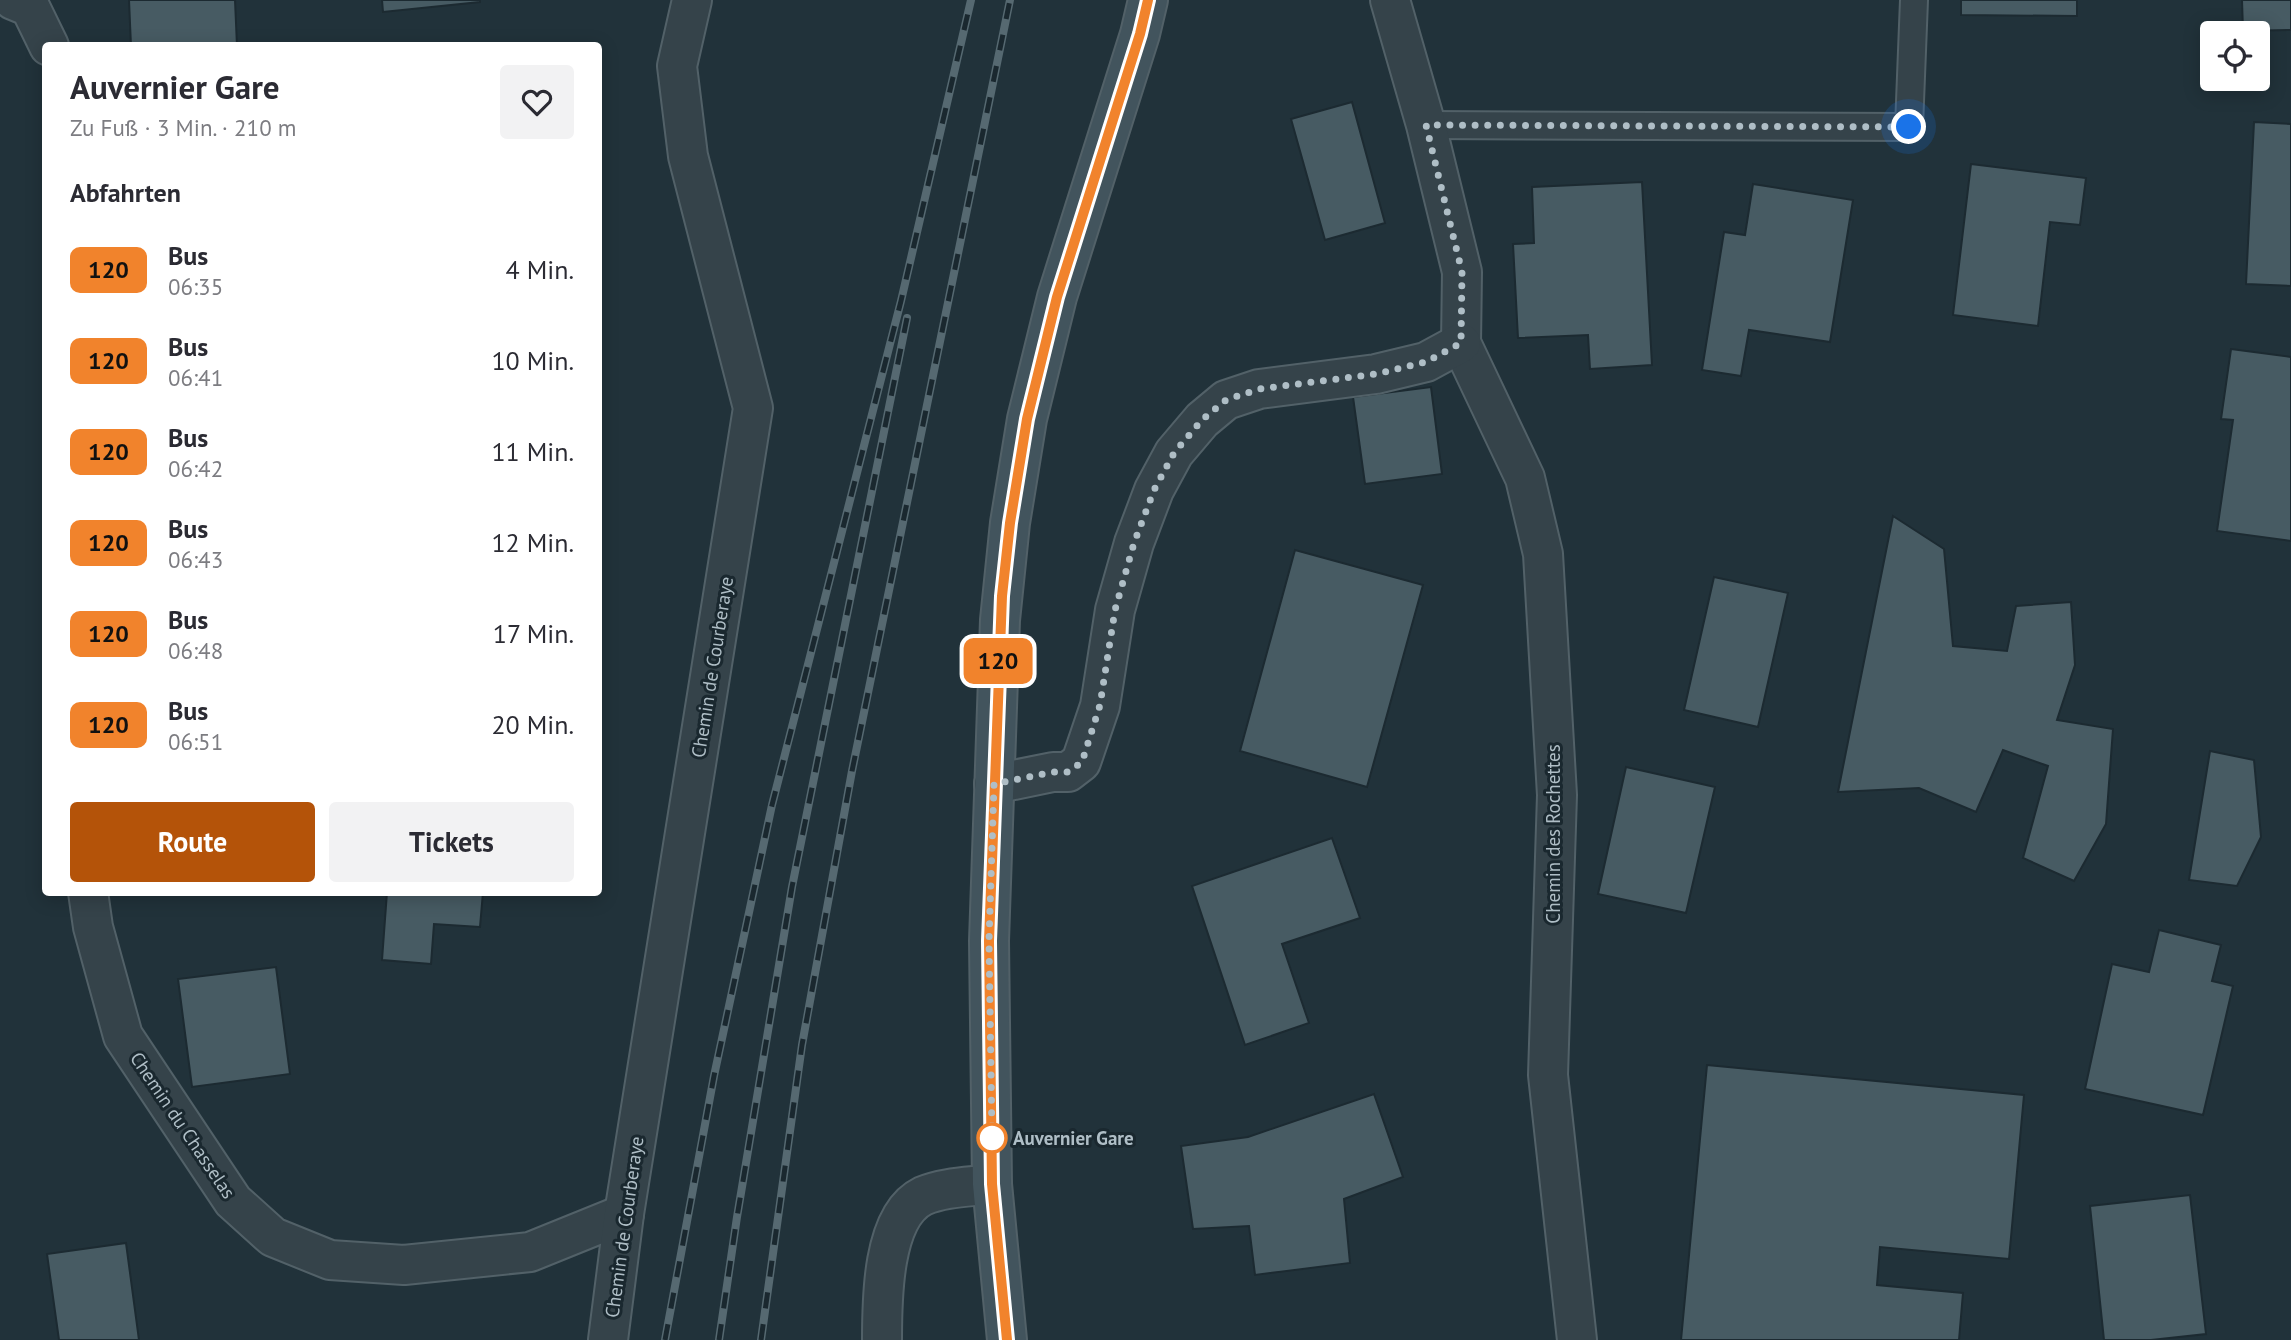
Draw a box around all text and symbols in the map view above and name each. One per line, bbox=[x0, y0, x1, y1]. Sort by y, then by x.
map controls bbox=[2200, 21, 2270, 91]
button: locate bbox=[2200, 21, 2270, 91]
text: Auvernier Gare bbox=[70, 65, 280, 108]
button: heart bbox=[500, 65, 574, 139]
your location bbox=[1891, 109, 1926, 144]
text: Zu Fuß · 3 Min. · 210 m bbox=[70, 113, 296, 142]
text: Abfahrten bbox=[70, 176, 181, 209]
text: Bus bbox=[168, 239, 208, 272]
text: 4 Min. bbox=[506, 253, 574, 286]
text: 120 bbox=[88, 254, 129, 285]
text: 06:35 bbox=[168, 272, 223, 301]
text: Bus bbox=[168, 330, 208, 363]
text: 10 Min. bbox=[491, 344, 574, 377]
text: 120 bbox=[88, 345, 129, 376]
text: 06:41 bbox=[168, 363, 223, 392]
text: Bus bbox=[168, 421, 208, 454]
text: 11 Min. bbox=[491, 435, 574, 468]
text: 120 bbox=[88, 436, 129, 467]
text: 06:42 bbox=[168, 454, 223, 483]
text: Bus bbox=[168, 512, 208, 545]
text: 12 Min. bbox=[491, 526, 574, 559]
text: 120 bbox=[88, 527, 129, 558]
text: 06:43 bbox=[168, 545, 223, 574]
street label: Chemin de Courberaye bbox=[686, 575, 738, 759]
text: Bus bbox=[168, 603, 208, 636]
text: 17 Min. bbox=[493, 617, 574, 650]
text: 120 bbox=[88, 618, 129, 649]
text: 06:48 bbox=[168, 636, 223, 665]
line badge: 120 bbox=[958, 638, 1038, 684]
text: 120 bbox=[978, 645, 1018, 676]
text: Bus bbox=[168, 694, 208, 727]
text: 20 Min. bbox=[491, 708, 574, 741]
text: 120 bbox=[88, 709, 129, 740]
text: 06:51 bbox=[168, 727, 223, 756]
street label: Chemin des Rochettes bbox=[1541, 744, 1565, 924]
button: Route bbox=[70, 802, 315, 882]
button: Tickets bbox=[329, 802, 574, 882]
street label: Chemin du Chasselas bbox=[125, 1047, 241, 1203]
marker: Auvernier Gare bbox=[977, 1123, 1007, 1153]
place label: Auvernier Gare bbox=[1013, 1126, 1134, 1150]
street label: Chemin de Courberaye bbox=[599, 1135, 649, 1319]

